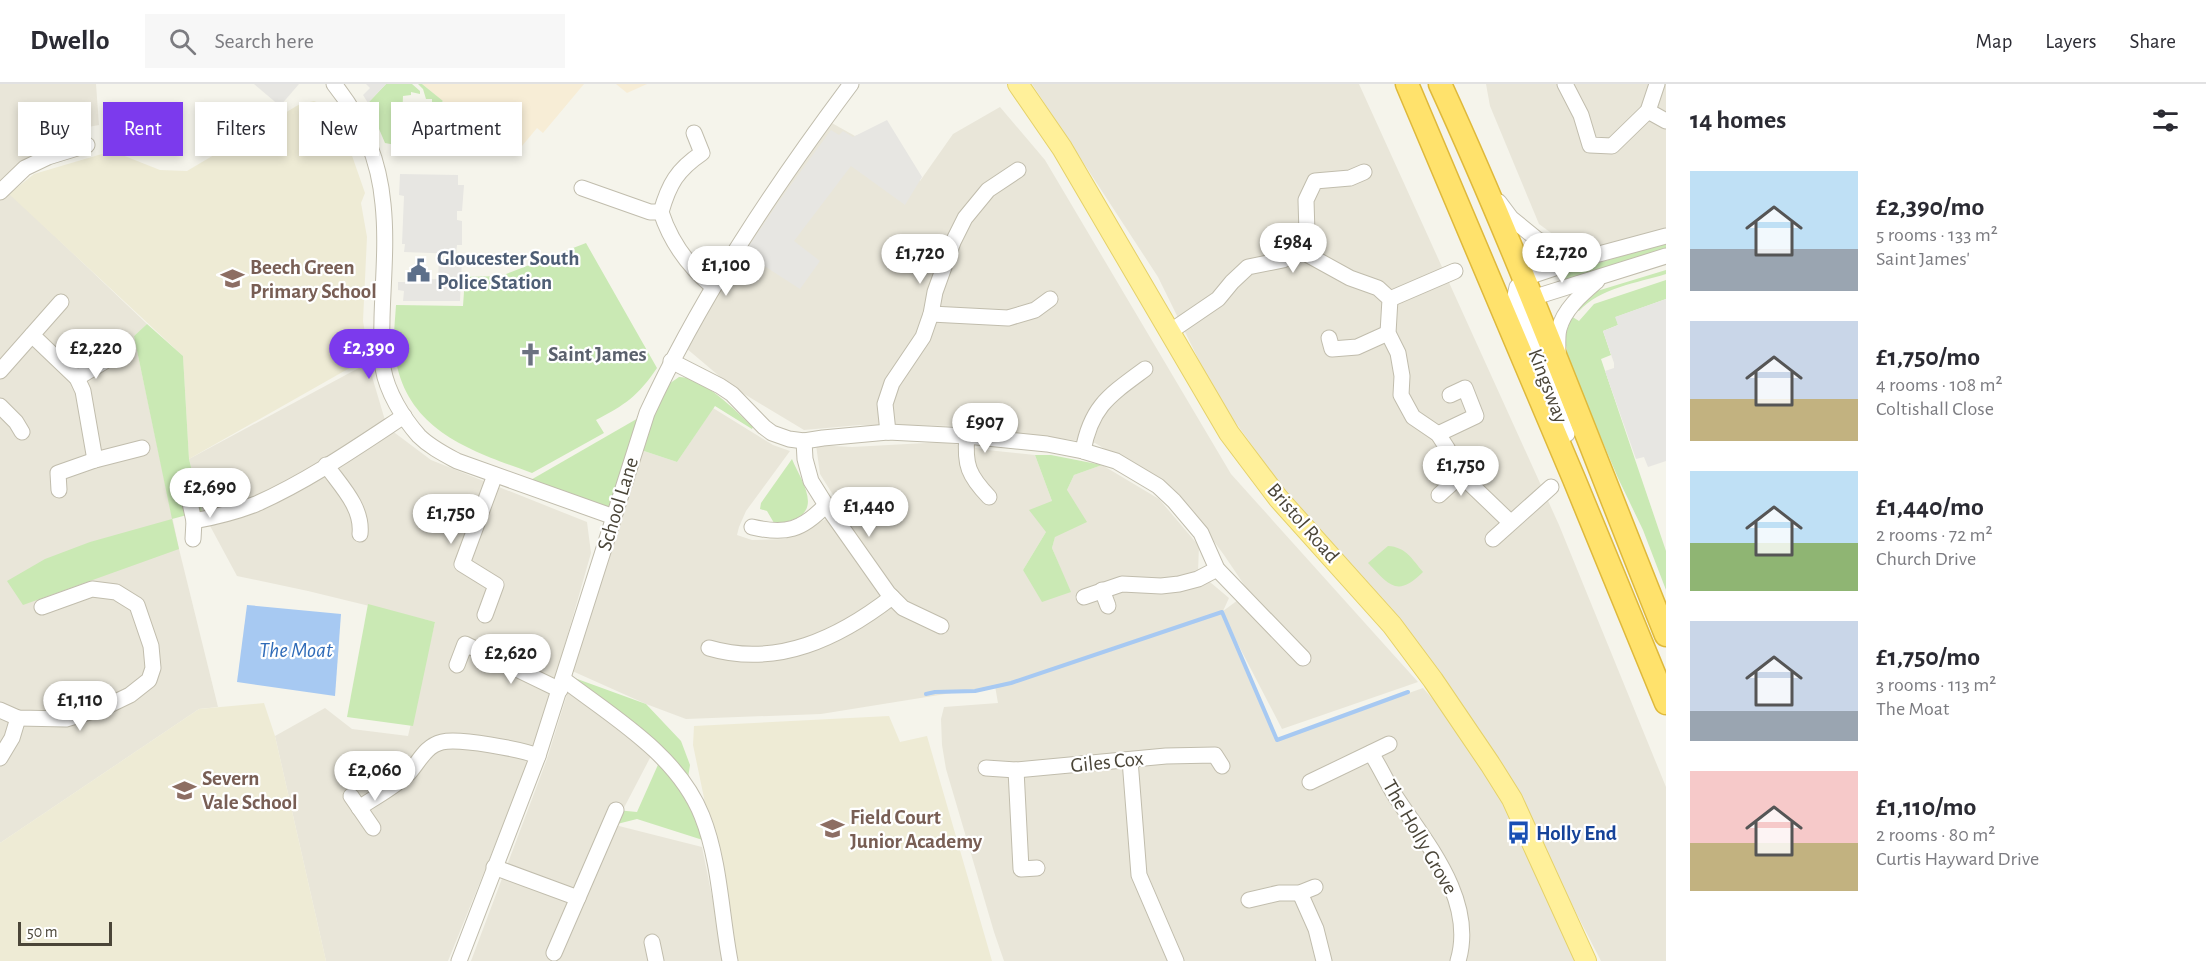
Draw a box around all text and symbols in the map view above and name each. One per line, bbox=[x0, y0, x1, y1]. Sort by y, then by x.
search box bbox=[145, 14, 565, 68]
icon: search bbox=[166, 25, 199, 58]
text: Dwello bbox=[30, 27, 109, 55]
text: Search here bbox=[214, 30, 314, 52]
text: Map bbox=[1976, 31, 2012, 52]
text: Layers bbox=[2045, 31, 2096, 52]
text: Share bbox=[2129, 31, 2176, 52]
chip: Buy bbox=[18, 102, 91, 156]
chip: Rent bbox=[103, 102, 183, 156]
chip: Filters bbox=[195, 102, 287, 156]
chip: New bbox=[299, 102, 379, 156]
chip: Apartment bbox=[391, 102, 522, 156]
icon: filters bbox=[2149, 104, 2182, 137]
text: 14 homes bbox=[1690, 107, 1786, 133]
text: £2,390/mo bbox=[1876, 194, 1984, 220]
icon: home bbox=[1738, 195, 1810, 267]
pin: £984 bbox=[1257, 223, 1329, 274]
text: 5 rooms · 133 m² bbox=[1876, 225, 1998, 245]
text: £984 bbox=[1274, 232, 1312, 252]
pin: £2,720 bbox=[1513, 233, 1611, 284]
pin: £1,720 bbox=[871, 234, 969, 285]
text: £2,720 bbox=[1536, 242, 1588, 262]
text: £1,720 bbox=[895, 243, 945, 263]
pin: £1,100 bbox=[677, 246, 775, 297]
place label: Gloucester South Police Station bbox=[437, 248, 579, 293]
text: Saint James' bbox=[1876, 249, 1970, 269]
text: £1,100 bbox=[702, 255, 750, 275]
place label: Beech Green Primary School bbox=[250, 257, 377, 302]
public building icon: Gloucester South Police Station bbox=[406, 257, 432, 283]
school or university icon: Beech Green Primary School bbox=[219, 266, 245, 292]
pin: £2,220 bbox=[47, 329, 145, 380]
pin: £2,390 bbox=[320, 329, 418, 380]
text: £2,220 bbox=[70, 338, 122, 358]
text: £2,390 bbox=[343, 338, 395, 358]
church icon: Saint James bbox=[517, 341, 543, 367]
place label: Saint James bbox=[548, 344, 647, 365]
text: £1,750/mo bbox=[1876, 344, 1980, 370]
icon: home bbox=[1738, 345, 1810, 417]
street label: Kingsway bbox=[1524, 346, 1572, 426]
text: 4 rooms · 108 m² bbox=[1876, 375, 2003, 395]
text: Coltishall Close bbox=[1876, 399, 1994, 419]
pin: £907 bbox=[949, 403, 1021, 454]
text: £907 bbox=[966, 412, 1004, 432]
pin: £1,750 bbox=[1412, 446, 1510, 497]
street label: School Lane bbox=[594, 455, 642, 553]
text: £1,750 bbox=[1437, 455, 1485, 475]
pin: £2,690 bbox=[161, 468, 259, 519]
text: £2,690 bbox=[184, 477, 236, 497]
street label: Bristol Road bbox=[1263, 479, 1343, 567]
pin: £1,440 bbox=[820, 487, 918, 538]
pin: £1,750 bbox=[402, 494, 500, 545]
text: £1,440/mo bbox=[1876, 494, 1984, 520]
icon: home bbox=[1738, 495, 1810, 567]
text: £1,440 bbox=[843, 496, 895, 516]
text: £1,750 bbox=[427, 503, 475, 523]
text: 2 rooms · 72 m² bbox=[1876, 525, 1993, 545]
text: Church Drive bbox=[1876, 549, 1976, 569]
pin: £2,620 bbox=[462, 634, 560, 685]
water label: The Moat bbox=[259, 639, 334, 661]
text: £2,620 bbox=[485, 643, 537, 663]
text: £1,750/mo bbox=[1876, 644, 1980, 670]
icon: home bbox=[1738, 645, 1810, 717]
text: 3 rooms · 113 m² bbox=[1876, 675, 1996, 695]
pin: £1,110 bbox=[31, 681, 129, 732]
text: £1,110 bbox=[57, 690, 103, 710]
text: The Moat bbox=[1876, 699, 1949, 719]
street label: Giles Cox bbox=[1069, 748, 1145, 776]
pin: £2,060 bbox=[326, 751, 424, 802]
text: £2,060 bbox=[348, 760, 402, 780]
place label: Severn Vale School bbox=[202, 768, 297, 813]
street label: The Holly Grove bbox=[1379, 776, 1461, 898]
school or university icon: Severn Vale School bbox=[171, 777, 197, 803]
text: £1,110/mo bbox=[1876, 794, 1976, 820]
icon: home bbox=[1738, 795, 1810, 867]
place label: Field Court Junior Academy bbox=[850, 807, 983, 852]
school or university icon: Field Court Junior Academy bbox=[819, 816, 845, 842]
bus stop icon: Holly End bbox=[1505, 820, 1531, 846]
place label: Holly End bbox=[1536, 823, 1617, 844]
text: 2 rooms · 80 m² bbox=[1876, 825, 1995, 845]
text: Curtis Hayward Drive bbox=[1876, 849, 2039, 869]
scale bar bbox=[18, 919, 112, 946]
text: 50 m bbox=[27, 924, 58, 940]

